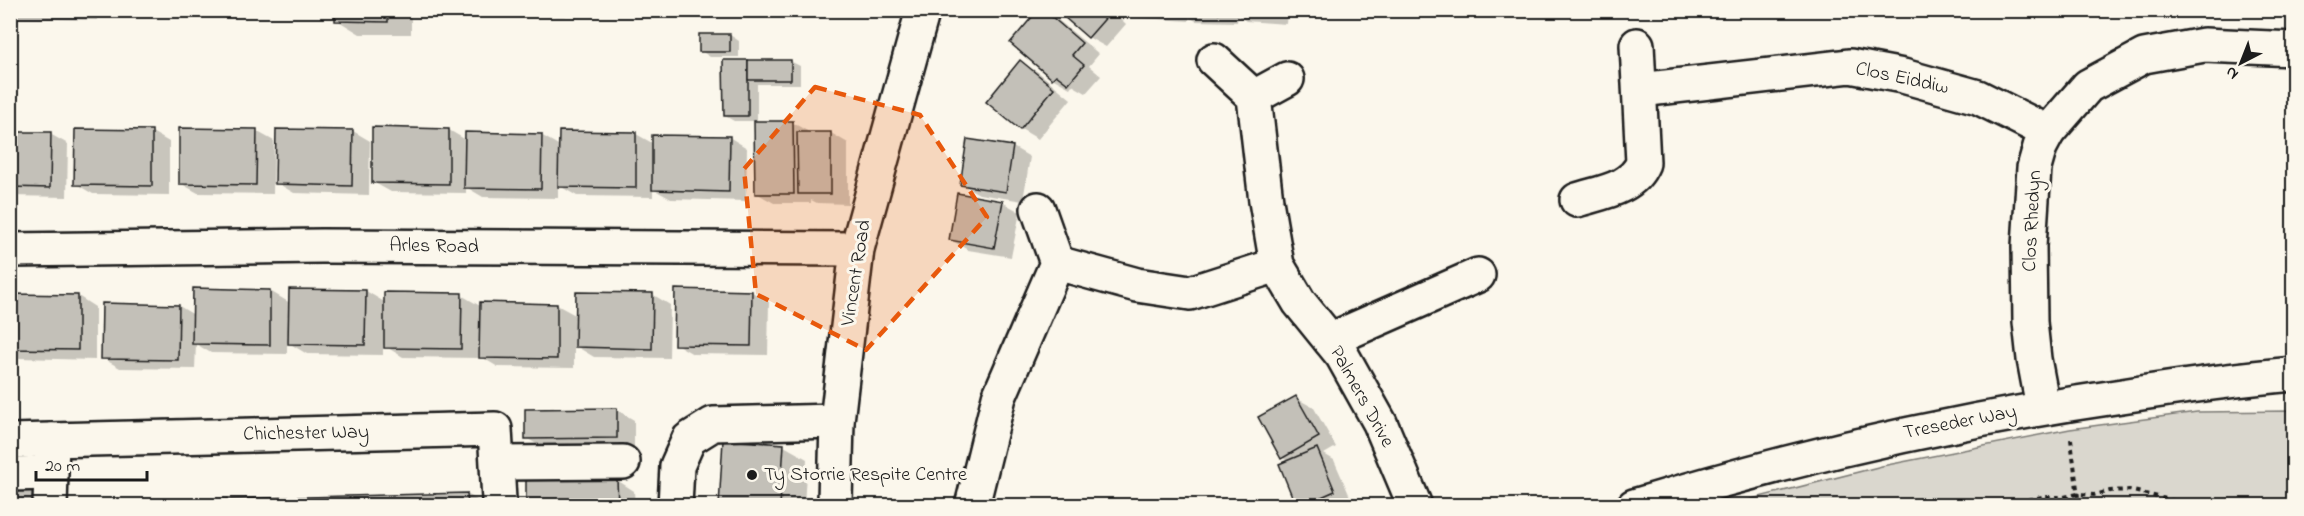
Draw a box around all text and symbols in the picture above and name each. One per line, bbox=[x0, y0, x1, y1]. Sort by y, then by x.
north arrow bbox=[2211, 33, 2271, 93]
street label: Clos Eiddiw bbox=[1853, 55, 1951, 103]
text: N bbox=[2220, 60, 2244, 85]
street label: Clos Rhedyn bbox=[2016, 169, 2050, 273]
street label: Vincent Road bbox=[834, 218, 880, 329]
street label: Arles Road bbox=[389, 232, 479, 262]
street label: Palmers Drive bbox=[1321, 341, 1401, 453]
street label: Treseder Way bbox=[1901, 398, 2019, 448]
street label: Chichester Way bbox=[243, 418, 369, 450]
scale bar bbox=[36, 444, 147, 482]
text: 20 m bbox=[45, 454, 80, 480]
place label: Ty Storrie Respite Centre bbox=[764, 461, 967, 490]
marker: Ty Storrie Respite Centre bbox=[745, 468, 759, 482]

